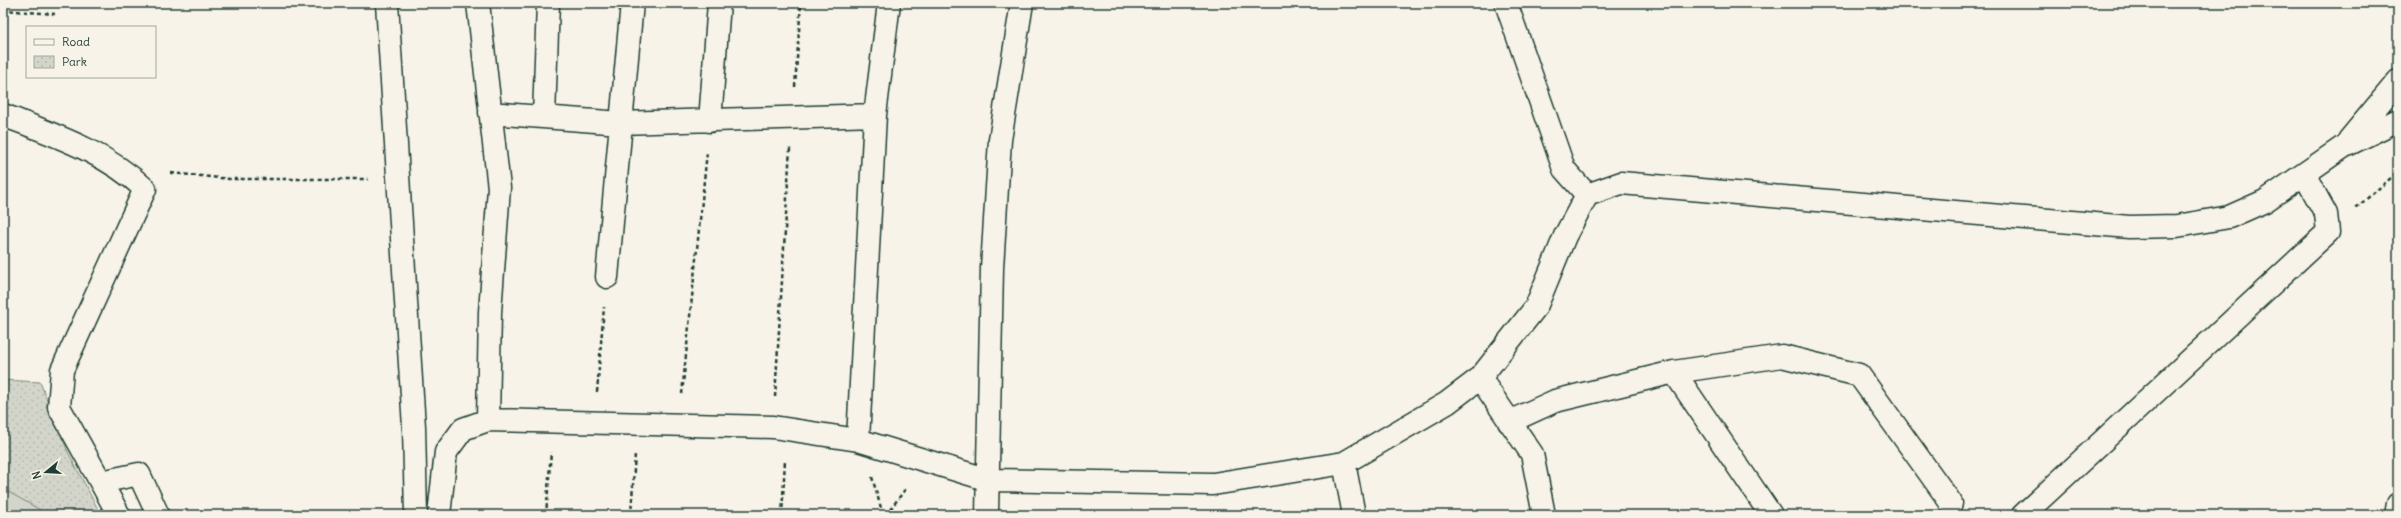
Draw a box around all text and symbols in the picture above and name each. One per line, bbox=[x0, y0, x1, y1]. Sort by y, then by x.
legend bbox=[26, 26, 156, 78]
text: Road bbox=[62, 34, 90, 49]
text: Park bbox=[62, 54, 87, 69]
north arrow bbox=[26, 452, 66, 492]
text: N bbox=[29, 469, 44, 481]

